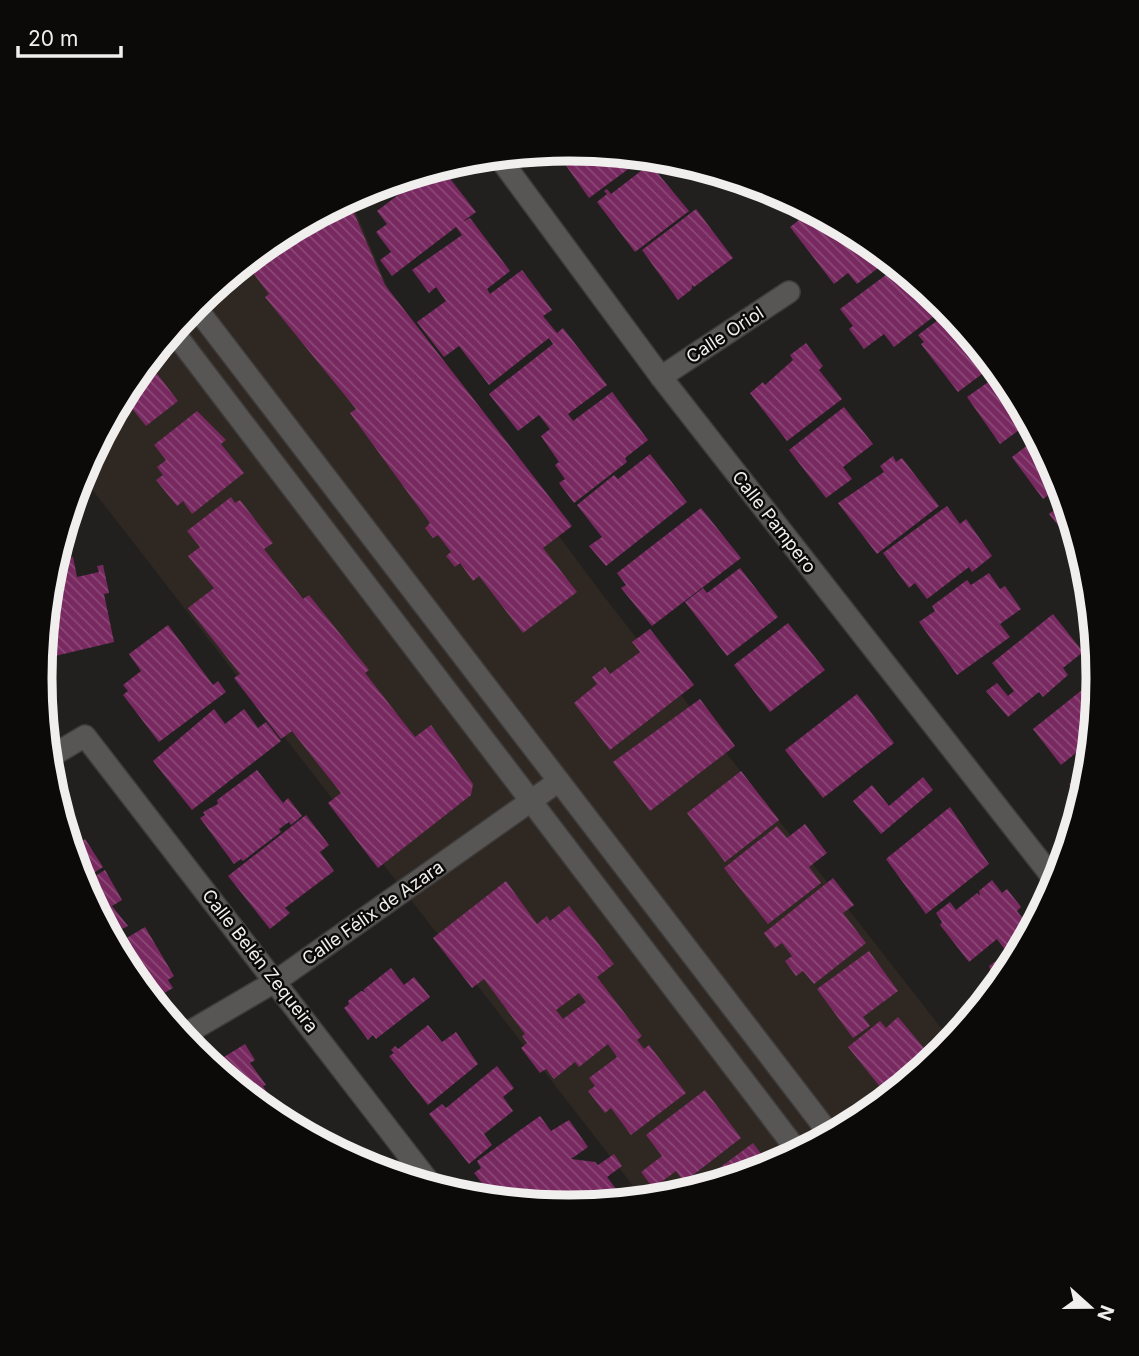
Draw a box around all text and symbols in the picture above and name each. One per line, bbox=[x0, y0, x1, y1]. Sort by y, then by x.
scale bar bbox=[18, 14, 121, 58]
text: 20 m bbox=[28, 26, 78, 51]
street label: Calle Oriol bbox=[682, 302, 767, 367]
street label: Calle Pampero bbox=[728, 466, 821, 577]
street label: Calle Félix de Azara bbox=[298, 856, 447, 969]
street label: Calle Belén Zequeira bbox=[198, 885, 323, 1036]
north arrow bbox=[1055, 1272, 1125, 1342]
text: N bbox=[1092, 1302, 1119, 1324]

